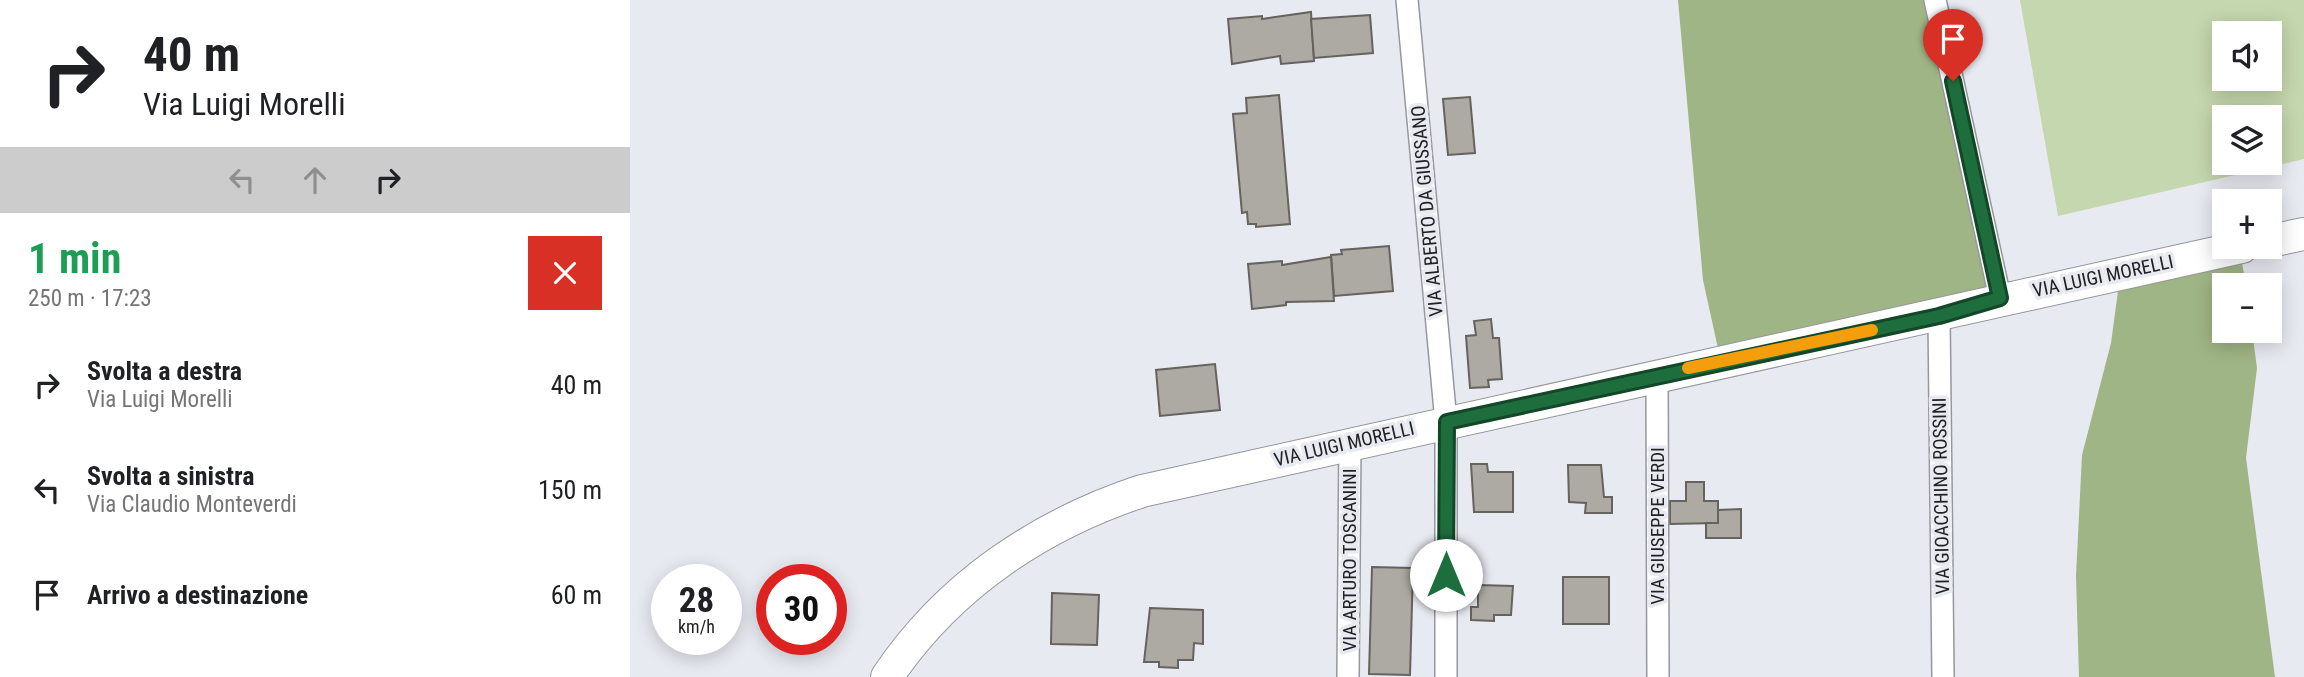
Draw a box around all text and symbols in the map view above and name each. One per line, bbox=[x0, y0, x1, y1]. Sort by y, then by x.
pin bbox=[1923, 9, 1983, 81]
icon: arrive bbox=[1934, 20, 1972, 58]
map controls bbox=[2212, 21, 2282, 343]
button: sound bbox=[2212, 21, 2282, 91]
text: 40 m bbox=[143, 26, 240, 83]
icon: right bbox=[28, 28, 119, 119]
text: Via Luigi Morelli bbox=[143, 85, 345, 123]
street label: VIA ALBERTO DA GIUSSANO bbox=[1406, 104, 1448, 318]
button: layers bbox=[2212, 105, 2282, 175]
icon: left bbox=[223, 161, 261, 199]
icon: ahead bbox=[296, 161, 334, 199]
icon: right bbox=[369, 161, 407, 199]
button: + bbox=[2212, 189, 2282, 259]
text: 1 min bbox=[28, 234, 121, 283]
button: close bbox=[528, 236, 602, 310]
street label: VIA LUIGI MORELLI bbox=[2031, 250, 2175, 302]
button: − bbox=[2212, 273, 2282, 343]
text: 250 m · 17:23 bbox=[28, 285, 152, 312]
text: Svolta a destra bbox=[87, 356, 242, 386]
icon: right bbox=[28, 366, 66, 404]
text: 40 m bbox=[551, 370, 602, 400]
text: Via Luigi Morelli bbox=[87, 386, 233, 413]
street label: VIA GIOACCHINO ROSSINI bbox=[1928, 397, 1954, 595]
street label: VIA LUIGI MORELLI bbox=[1272, 417, 1416, 471]
street label: VIA GIUSEPPE VERDI bbox=[1646, 447, 1669, 605]
text: Svolta a sinistra bbox=[87, 461, 254, 491]
street label: VIA ARTURO TOSCANINI bbox=[1338, 469, 1361, 651]
icon: left bbox=[28, 471, 66, 509]
text: 150 m bbox=[538, 475, 602, 505]
text: Via Claudio Monteverdi bbox=[87, 491, 297, 518]
position arrow bbox=[1409, 538, 1483, 612]
speed limit sign: 30 bbox=[756, 564, 847, 655]
icon: arrive bbox=[28, 576, 66, 614]
text: Arrivo a destinazione bbox=[87, 580, 308, 610]
text: 60 m bbox=[551, 580, 602, 610]
text: 28 bbox=[679, 580, 714, 621]
text: km/h bbox=[678, 616, 715, 637]

